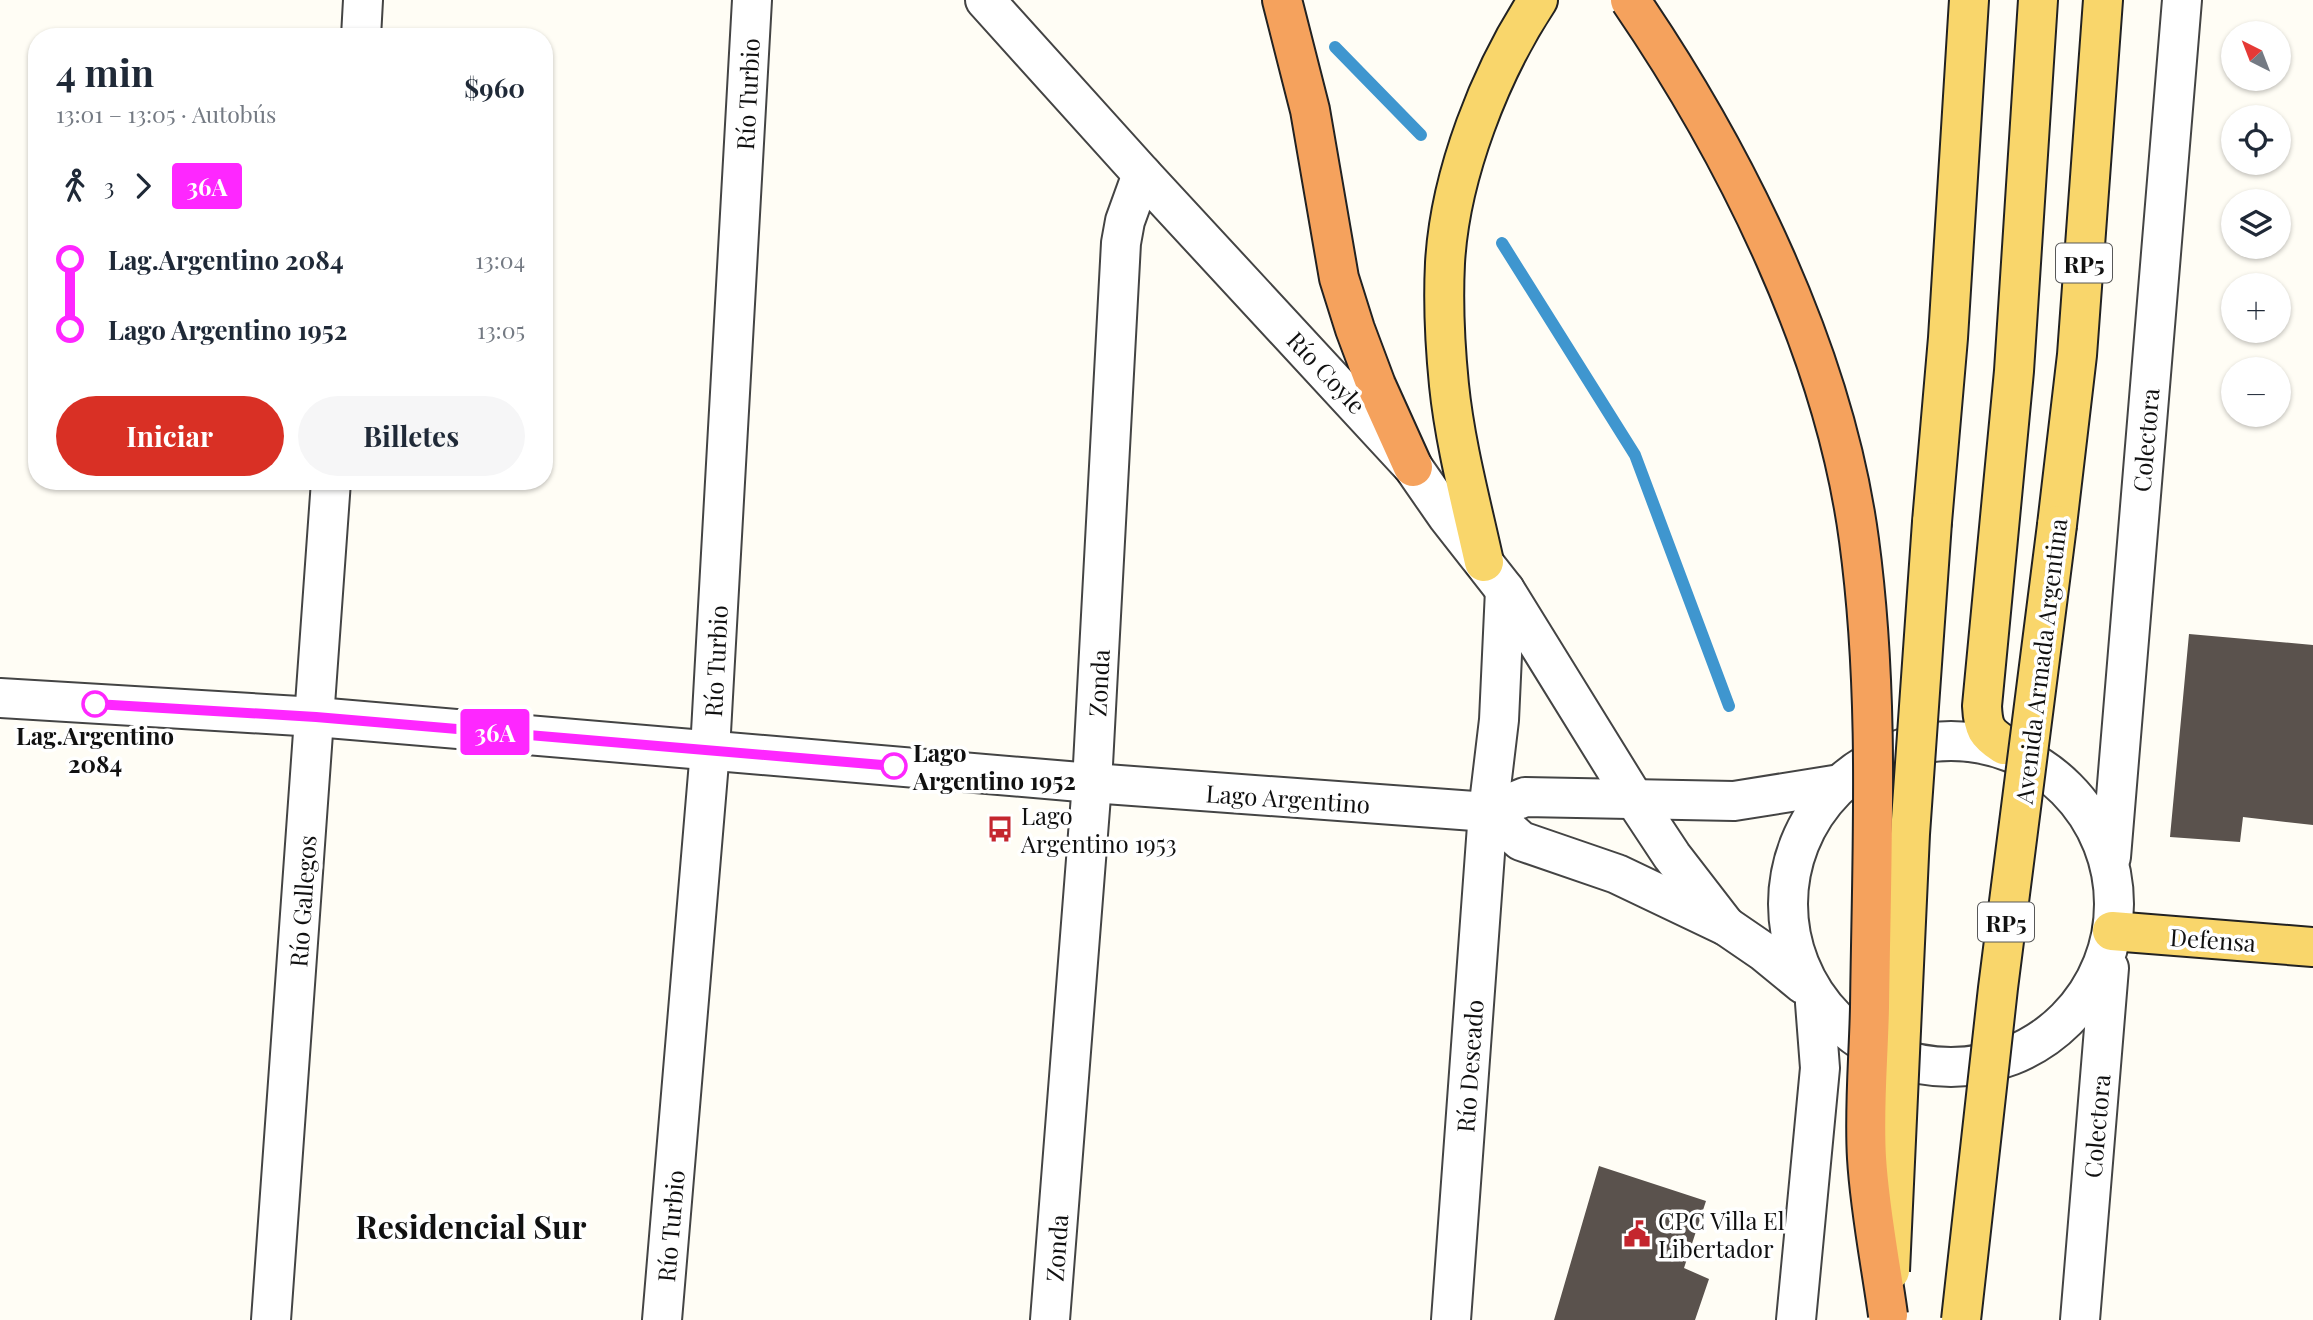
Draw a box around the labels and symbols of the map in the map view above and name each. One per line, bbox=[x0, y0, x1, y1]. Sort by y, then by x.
north arrow bbox=[2221, 21, 2291, 91]
street label: Río Turbio bbox=[728, 37, 766, 151]
road number: RP5 bbox=[2056, 244, 2112, 282]
street label: Río Coyle bbox=[1281, 324, 1373, 420]
street label: Colectora bbox=[2125, 387, 2165, 493]
street label: Avenida Armada Argentina bbox=[2006, 516, 2073, 807]
street label: Río Turbio bbox=[696, 604, 734, 718]
street label: Zonda bbox=[1080, 648, 1116, 718]
marker: Lag.Argentino 2084 bbox=[82, 691, 108, 717]
line badge: 36A bbox=[455, 709, 535, 755]
place label: Lag.Argentino 2084 bbox=[16, 719, 174, 779]
place label: Lago Argentino 1952 bbox=[912, 736, 1076, 796]
marker: Lago Argentino 1952 bbox=[881, 753, 907, 779]
street label: Lago Argentino bbox=[1205, 776, 1371, 820]
place label: Lago Argentino 1953 bbox=[1020, 799, 1177, 859]
bus stop icon: Lago Argentino 1953 bbox=[985, 814, 1015, 844]
street label: Río Gallegos bbox=[281, 834, 323, 968]
road number: RP5 bbox=[1978, 903, 2034, 942]
street label: Defensa bbox=[2169, 920, 2257, 958]
street label: Río Deseado bbox=[1448, 998, 1490, 1134]
street label: Colectora bbox=[2076, 1073, 2116, 1179]
street label: Río Turbio bbox=[649, 1169, 691, 1283]
district label: Residencial Sur bbox=[356, 1204, 586, 1247]
place label: CPC Villa El Libertador bbox=[1658, 1204, 1785, 1264]
street label: Zonda bbox=[1038, 1213, 1074, 1283]
public building icon: CPC Villa El Libertador bbox=[1622, 1219, 1652, 1249]

